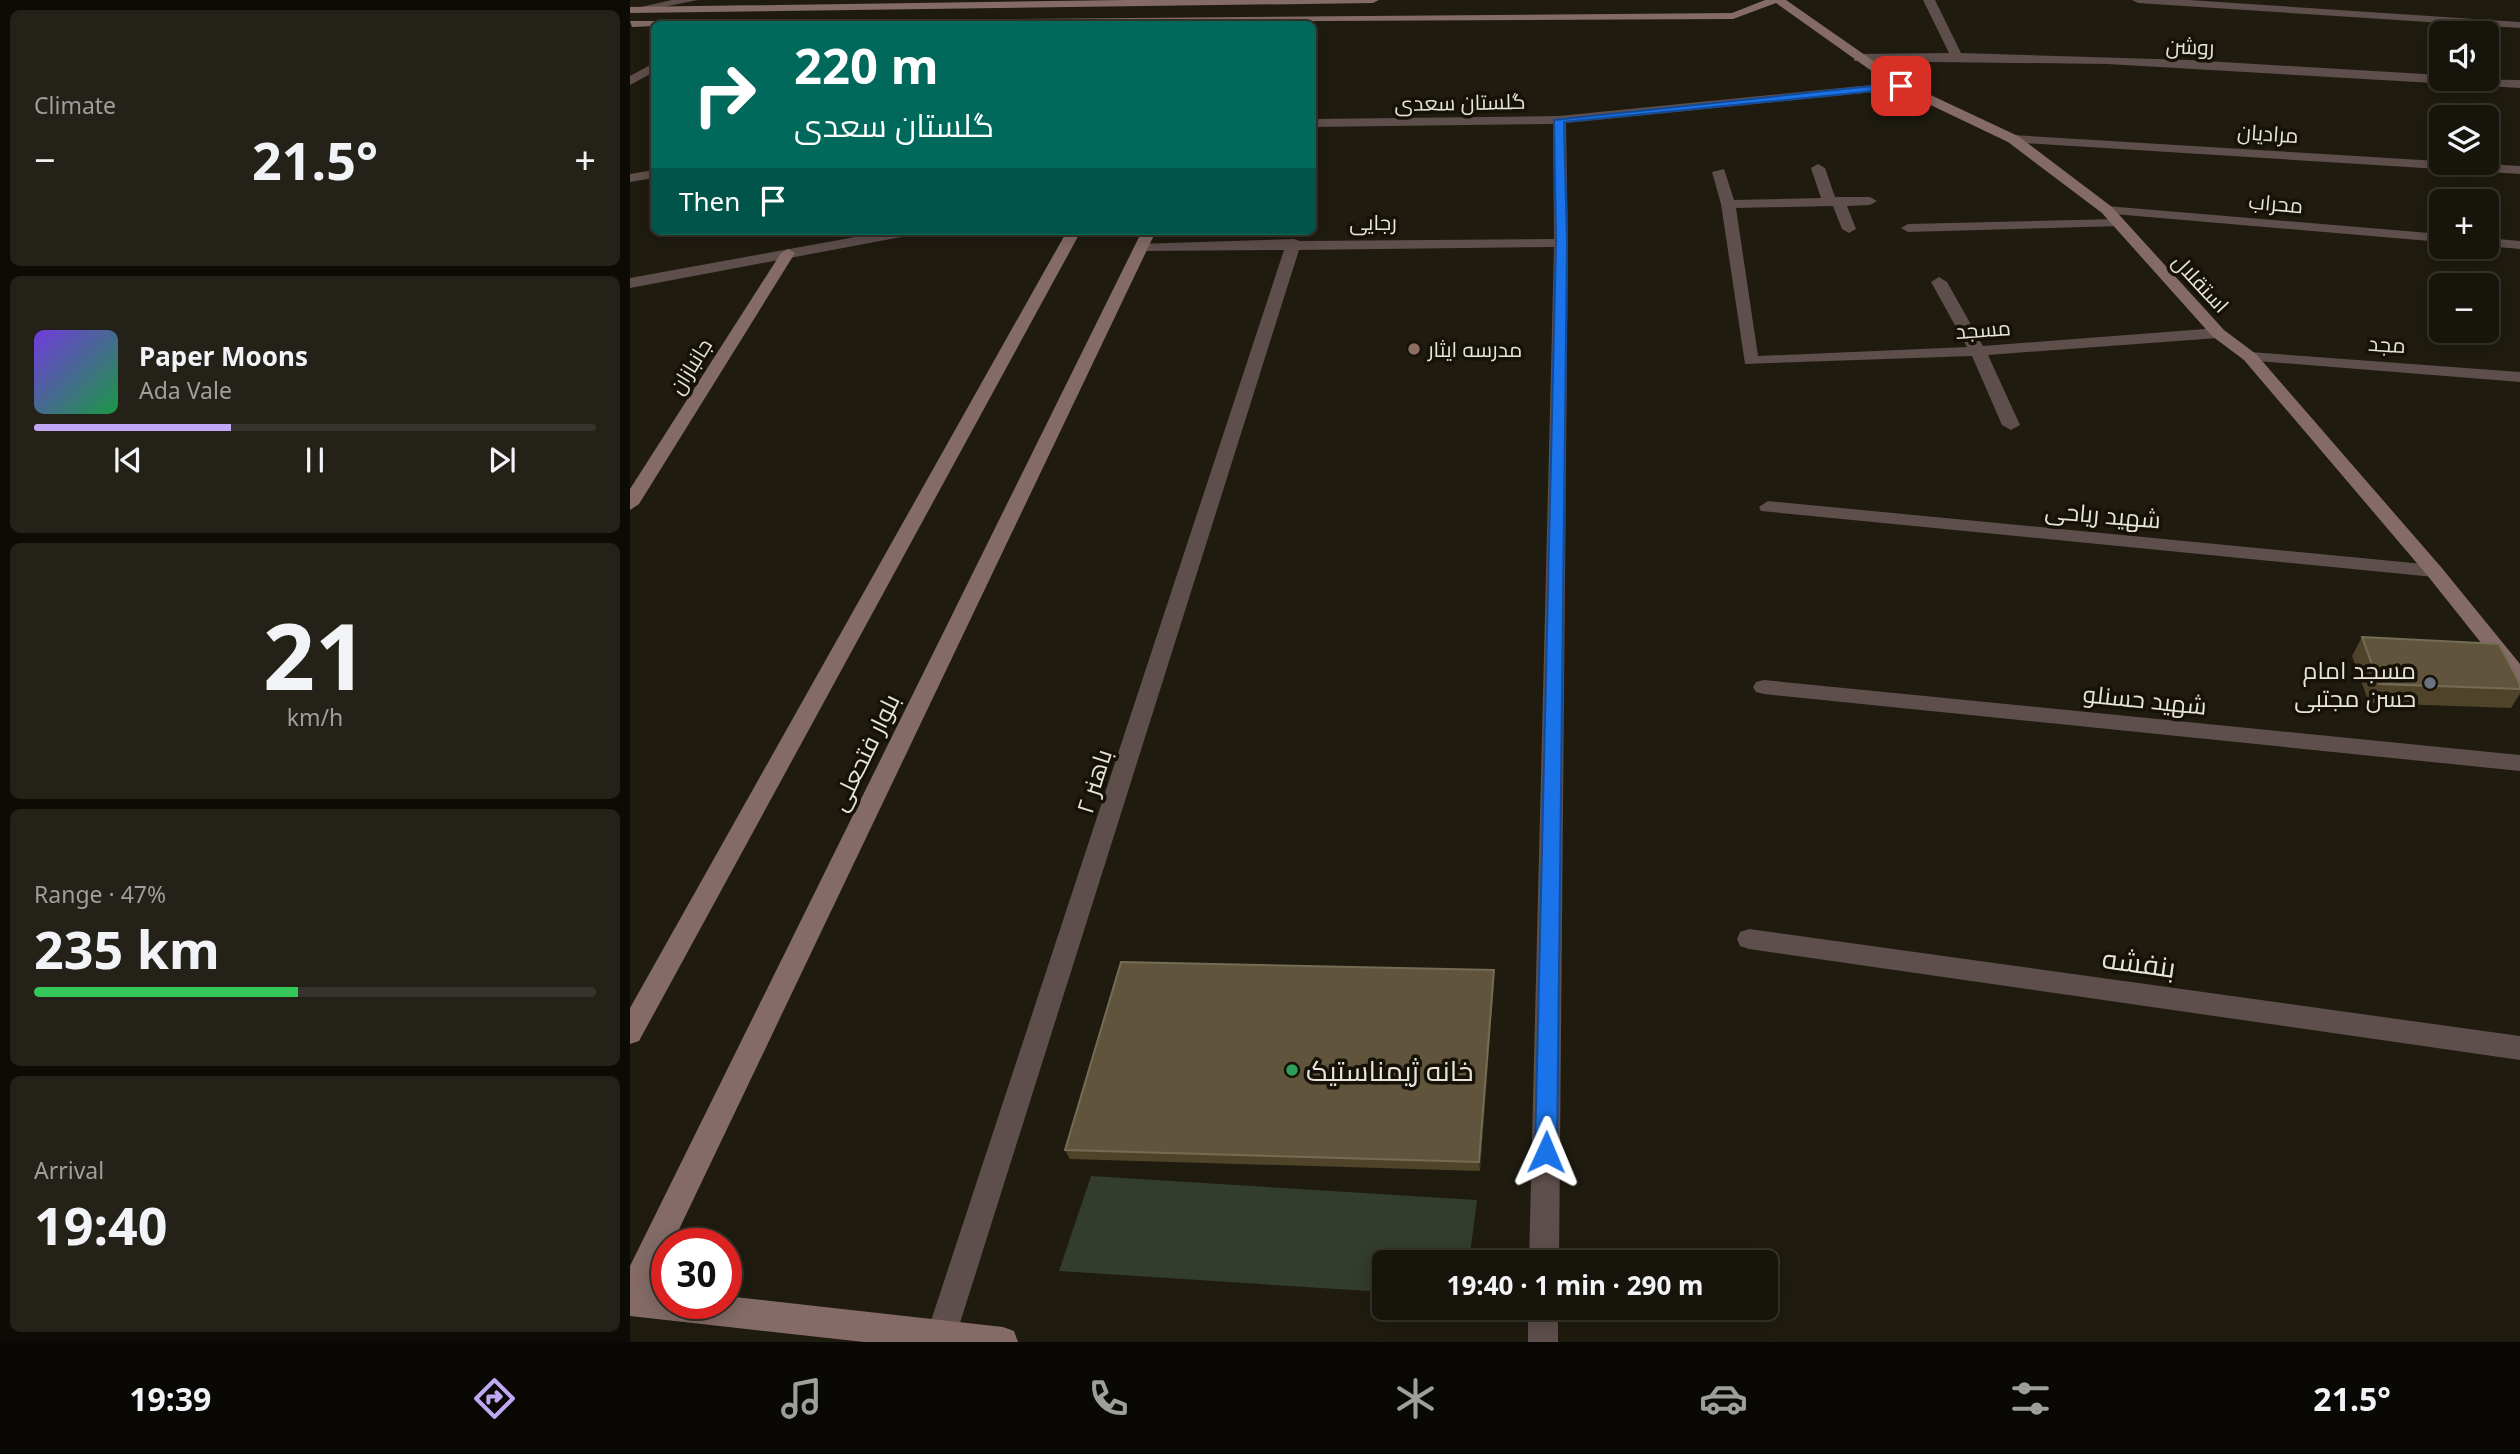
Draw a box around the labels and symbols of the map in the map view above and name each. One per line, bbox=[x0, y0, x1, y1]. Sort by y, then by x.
street label: روشن bbox=[2165, 31, 2215, 61]
pin bbox=[1871, 56, 1931, 116]
street label: گلستان سعدی bbox=[1394, 87, 1526, 117]
street label: مرادیان bbox=[2236, 117, 2300, 149]
street label: محراب bbox=[2248, 187, 2304, 219]
street label: رجایی bbox=[1349, 208, 1397, 236]
street label: استقلال bbox=[2167, 248, 2235, 318]
street label: مسجد bbox=[1954, 313, 2012, 345]
street label: مجد bbox=[2367, 329, 2407, 359]
street label: جانبازان bbox=[662, 333, 718, 399]
place label: مدرسه ایثار bbox=[1427, 335, 1522, 363]
marker: مدرسه ایثار bbox=[1406, 341, 1422, 357]
street label: شهید ریاحی bbox=[2044, 493, 2162, 535]
place label: مسجد امام حسن مجتبی bbox=[2294, 653, 2416, 714]
marker: مسجد امام حسن مجتبی bbox=[2422, 675, 2438, 691]
street label: شهید حسنلو bbox=[2082, 676, 2208, 722]
street label: بلوار فتحعلی bbox=[821, 688, 907, 816]
street label: باهنر ۲ bbox=[1067, 745, 1119, 817]
street label: بنفشه bbox=[2100, 938, 2178, 986]
place label: خانه ژیمناستیک bbox=[1306, 1051, 1473, 1089]
marker: خانه ژیمناستیک bbox=[1284, 1062, 1300, 1078]
position arrow bbox=[1509, 1115, 1583, 1189]
speed limit sign: 30 bbox=[651, 1228, 742, 1319]

